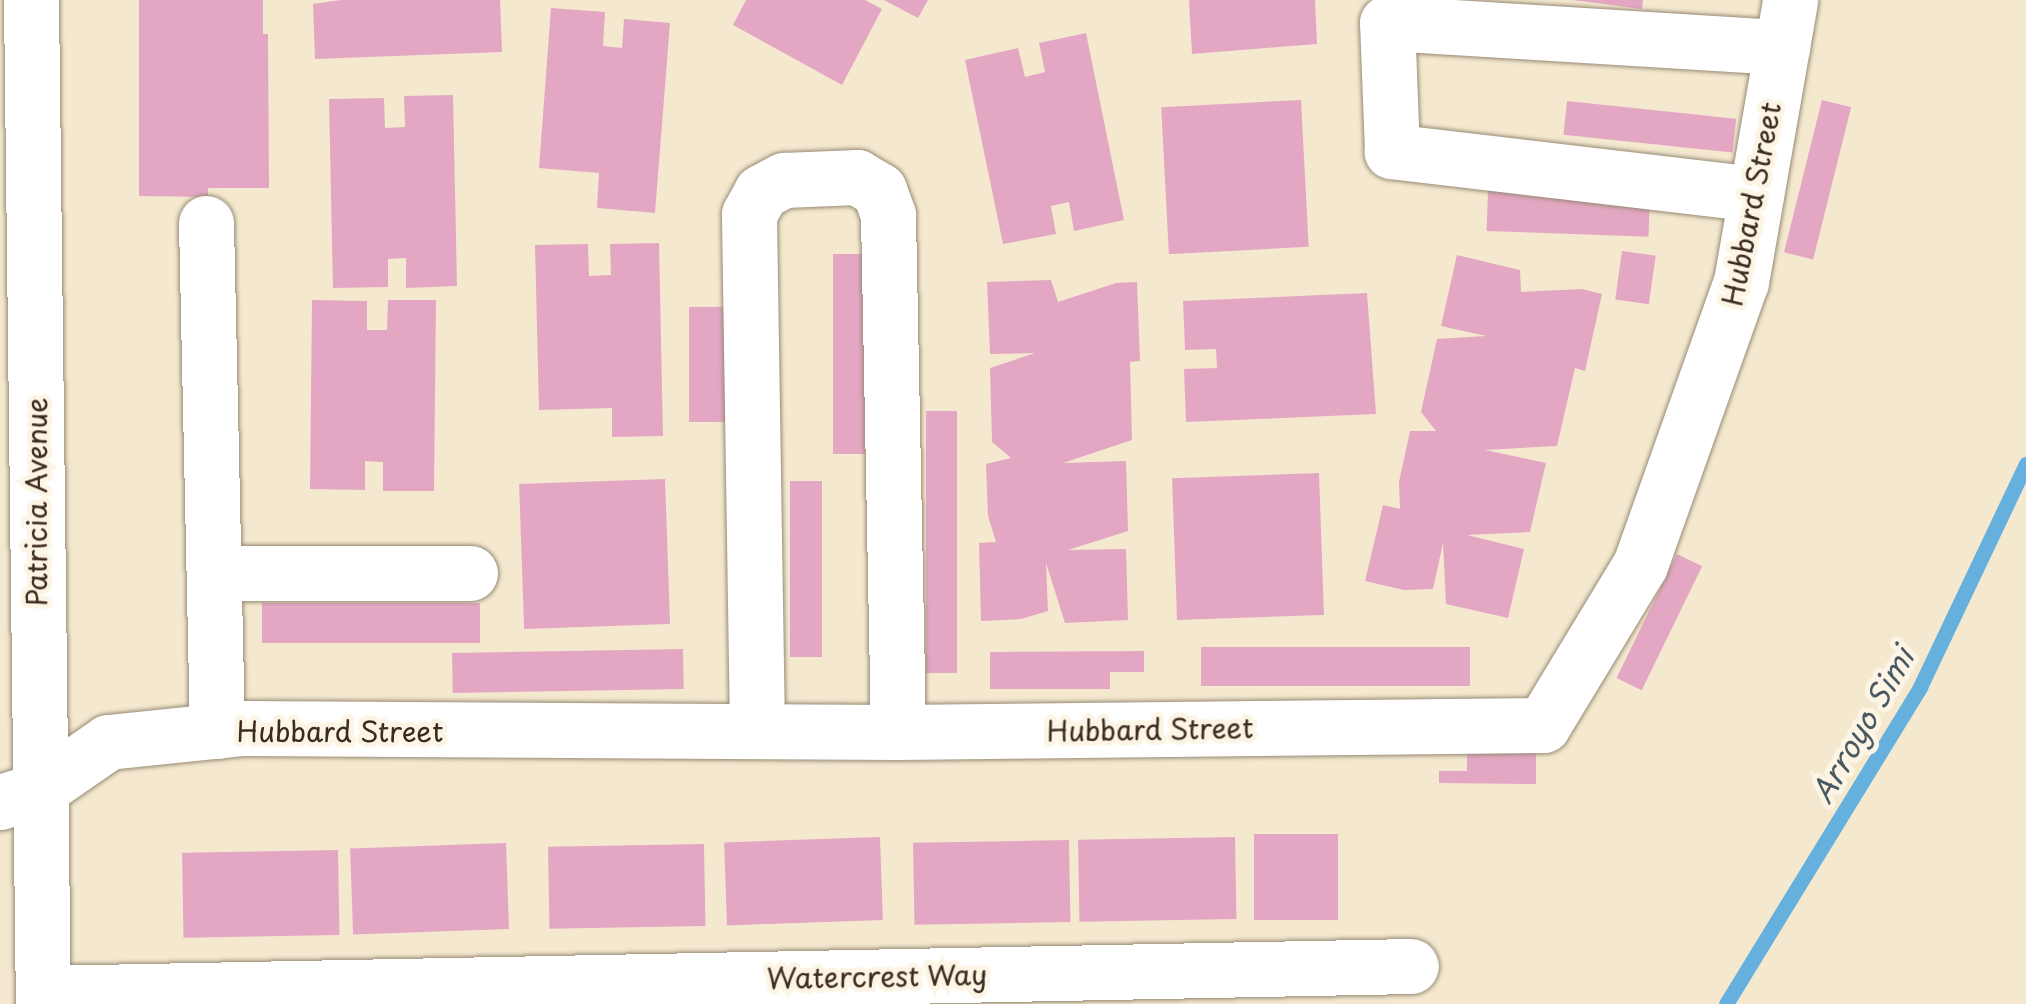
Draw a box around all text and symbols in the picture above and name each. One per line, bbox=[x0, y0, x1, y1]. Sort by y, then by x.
street label: Hubbard Street bbox=[1715, 98, 1787, 310]
street label: Patricia Avenue bbox=[19, 398, 53, 606]
water label: Arroyo Simi bbox=[1803, 640, 1921, 810]
street label: Hubbard Street bbox=[1045, 710, 1255, 748]
street label: Hubbard Street bbox=[236, 714, 444, 748]
street label: Watercrest Way bbox=[766, 957, 988, 995]

